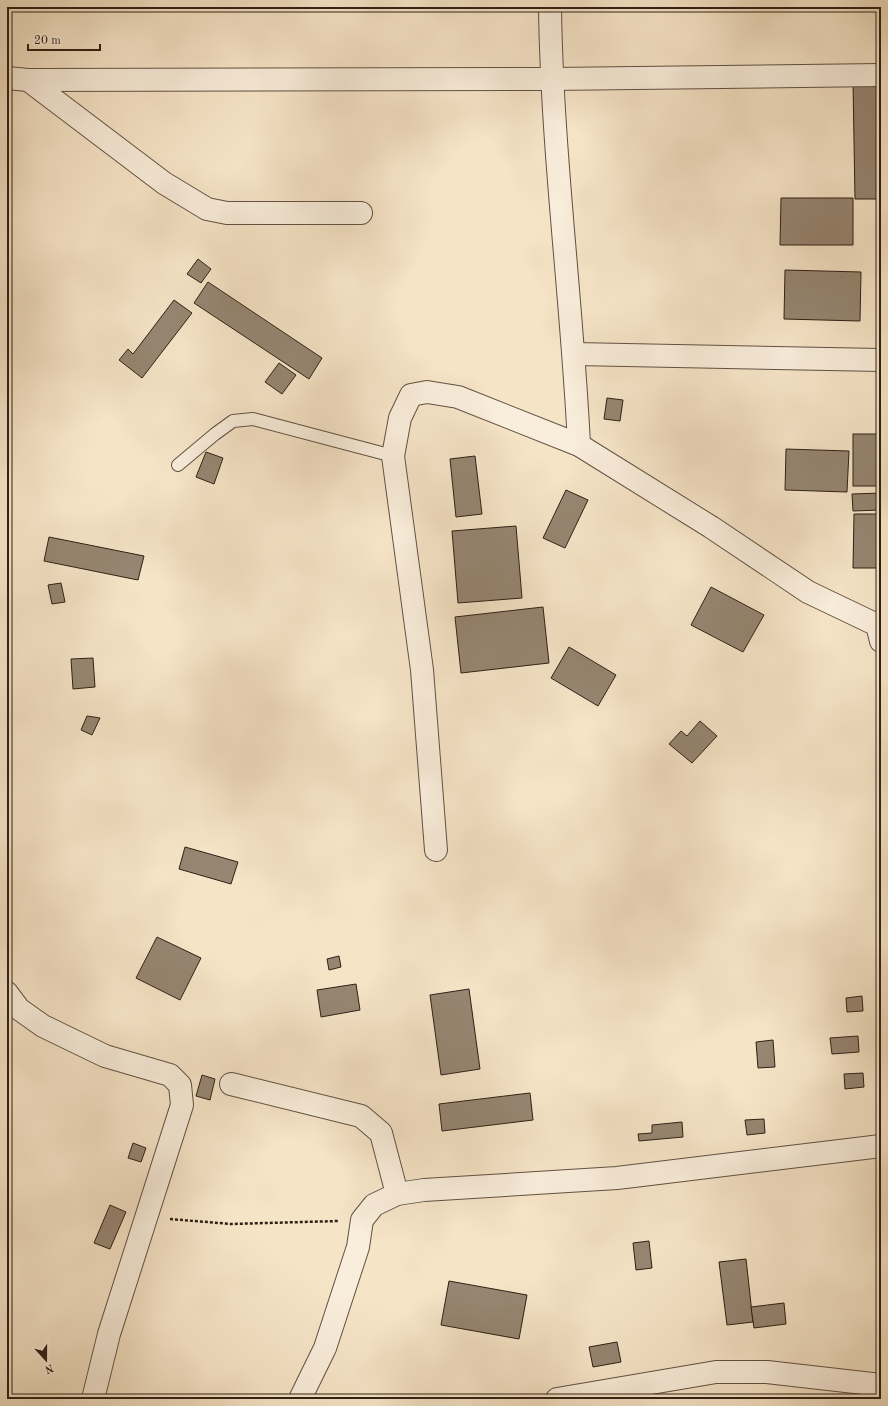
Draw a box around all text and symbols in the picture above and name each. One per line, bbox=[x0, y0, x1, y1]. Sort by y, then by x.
scale bar bbox=[28, 26, 100, 52]
text: 20 m bbox=[34, 35, 61, 47]
north arrow bbox=[26, 1340, 66, 1380]
text: N bbox=[43, 1361, 55, 1375]

